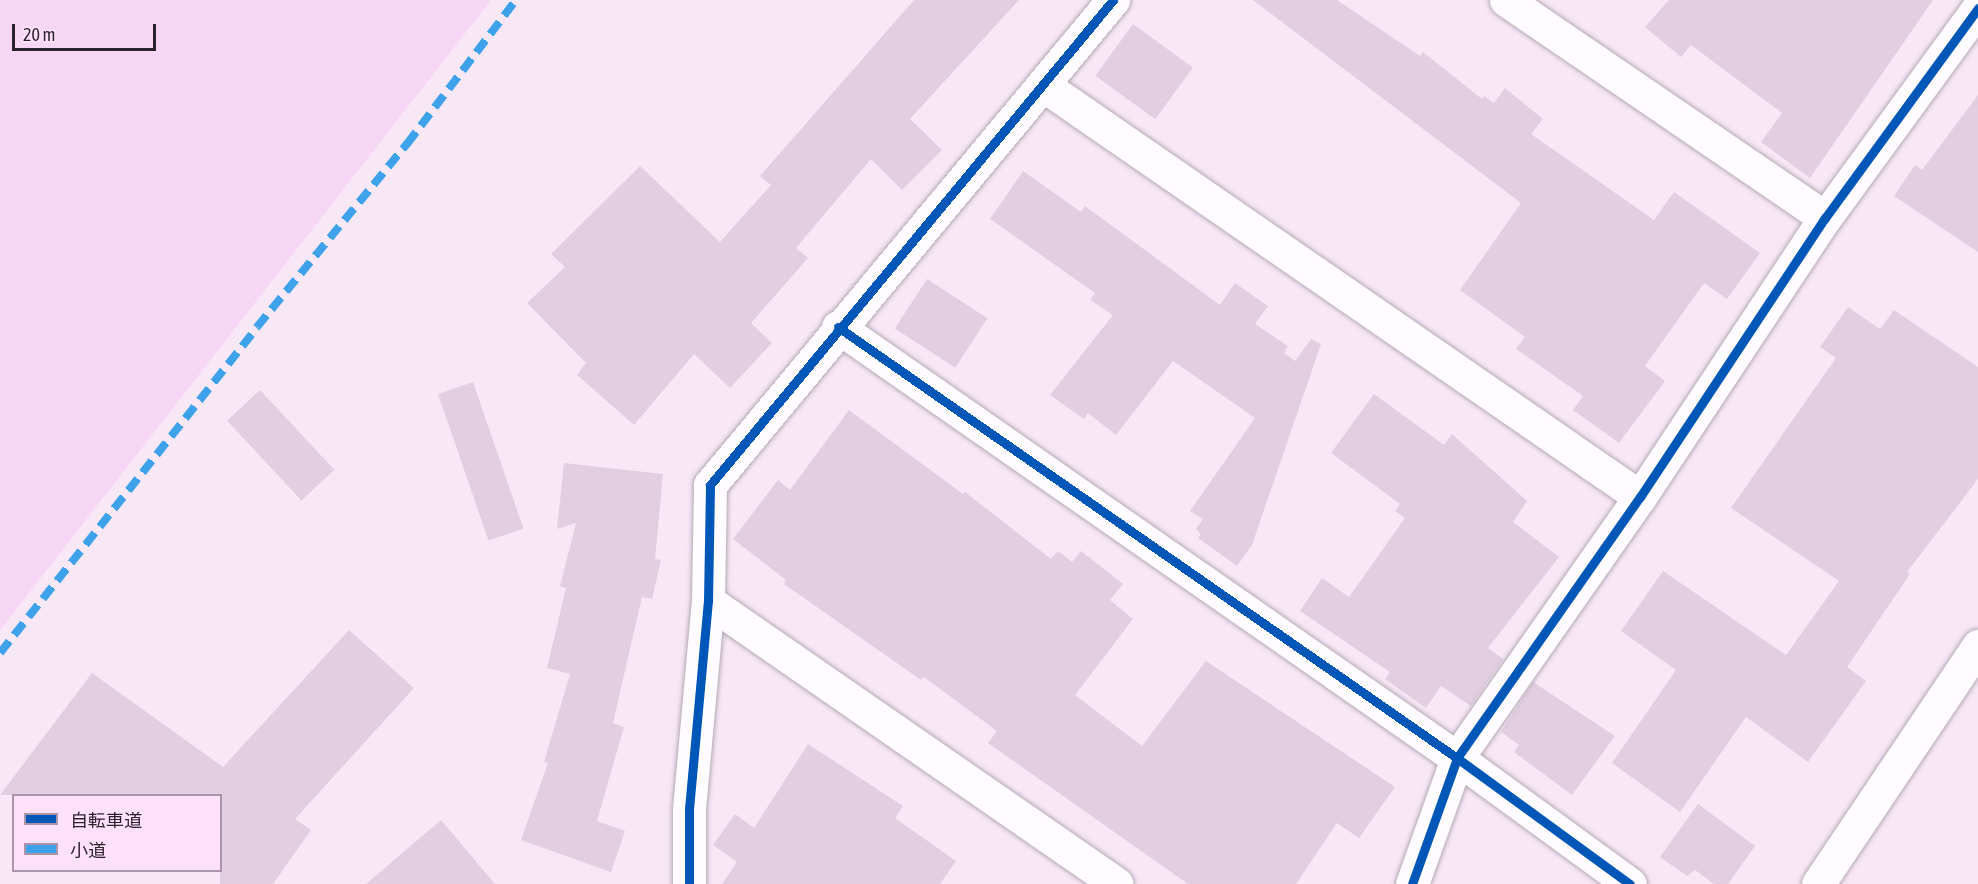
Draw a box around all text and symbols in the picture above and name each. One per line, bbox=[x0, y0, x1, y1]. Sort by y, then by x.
scale bar bbox=[15, 12, 159, 50]
text: 20 m bbox=[23, 24, 55, 45]
legend bbox=[12, 794, 222, 872]
text: 自転車道 bbox=[70, 810, 142, 831]
text: 小道 bbox=[70, 840, 106, 861]

